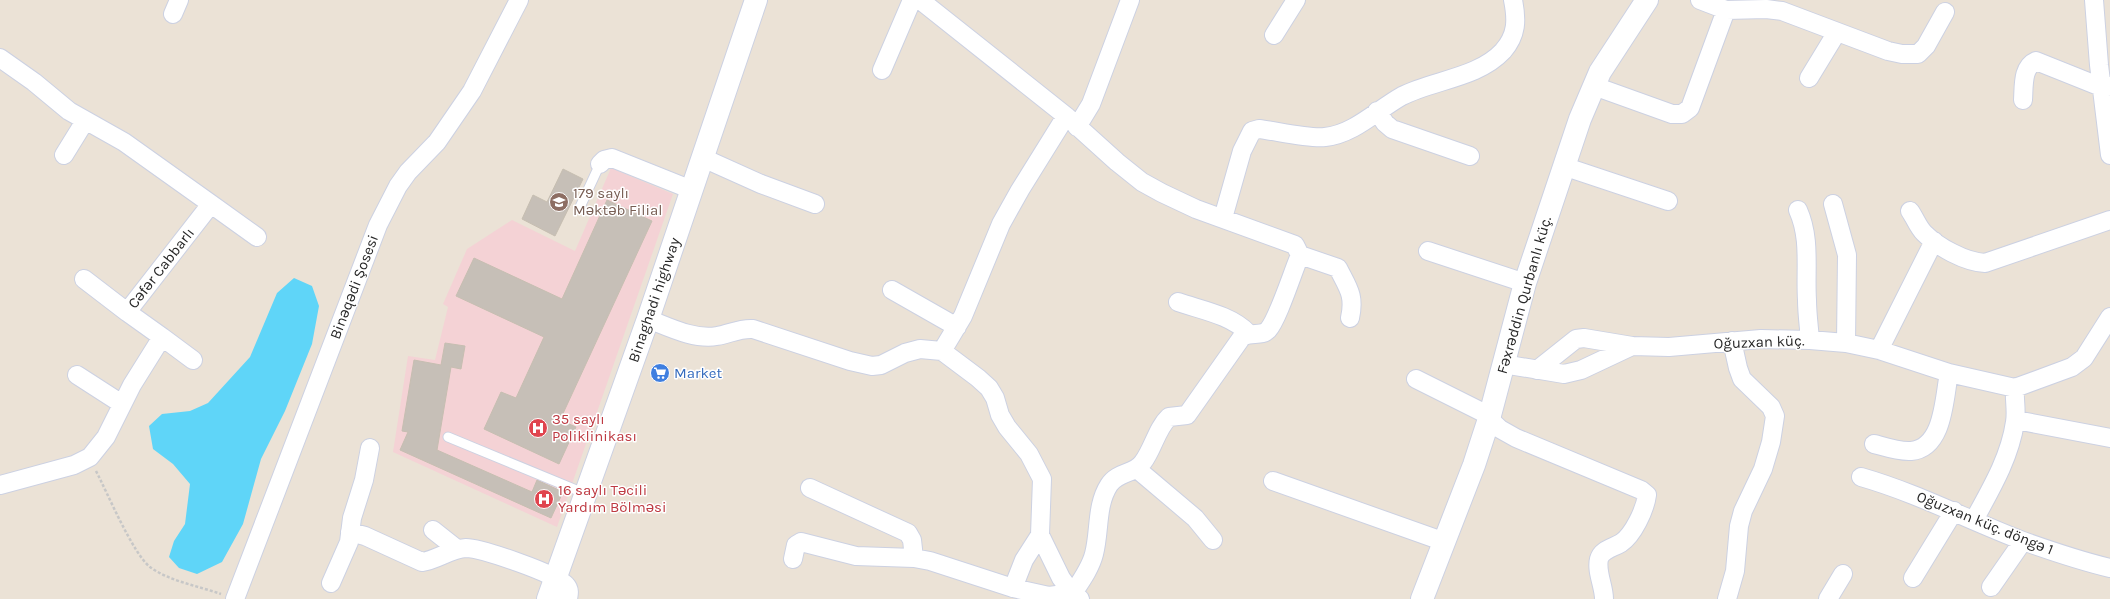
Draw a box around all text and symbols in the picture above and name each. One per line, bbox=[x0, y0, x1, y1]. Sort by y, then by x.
place label: 179 saylı Məktəb Filial bbox=[573, 184, 662, 219]
school or university icon: 179 saylı Məktəb Filial bbox=[548, 191, 570, 213]
street label: Fəxrəddin Qurbanlı küç. bbox=[1493, 214, 1555, 376]
street label: Cəfər Cabbarlı bbox=[124, 224, 198, 312]
street label: Binəqədi Şosesi bbox=[326, 232, 382, 342]
street label: Binaghadi highway bbox=[624, 235, 684, 365]
street label: Oğuzxan küç. bbox=[1713, 331, 1805, 353]
supermarket icon: Market bbox=[649, 362, 671, 384]
place label: Market bbox=[674, 364, 723, 382]
place label: 35 saylı Poliklinikası bbox=[552, 410, 637, 445]
hospital icon: 35 saylı Poliklinikası bbox=[527, 417, 549, 439]
place label: 16 saylı Təcili Yardım Bölməsi bbox=[558, 481, 666, 516]
street label: Oğuzxan küç. döngə 1 bbox=[1914, 487, 2056, 559]
hospital icon: 16 saylı Təcili Yardım Bölməsi bbox=[533, 488, 555, 510]

